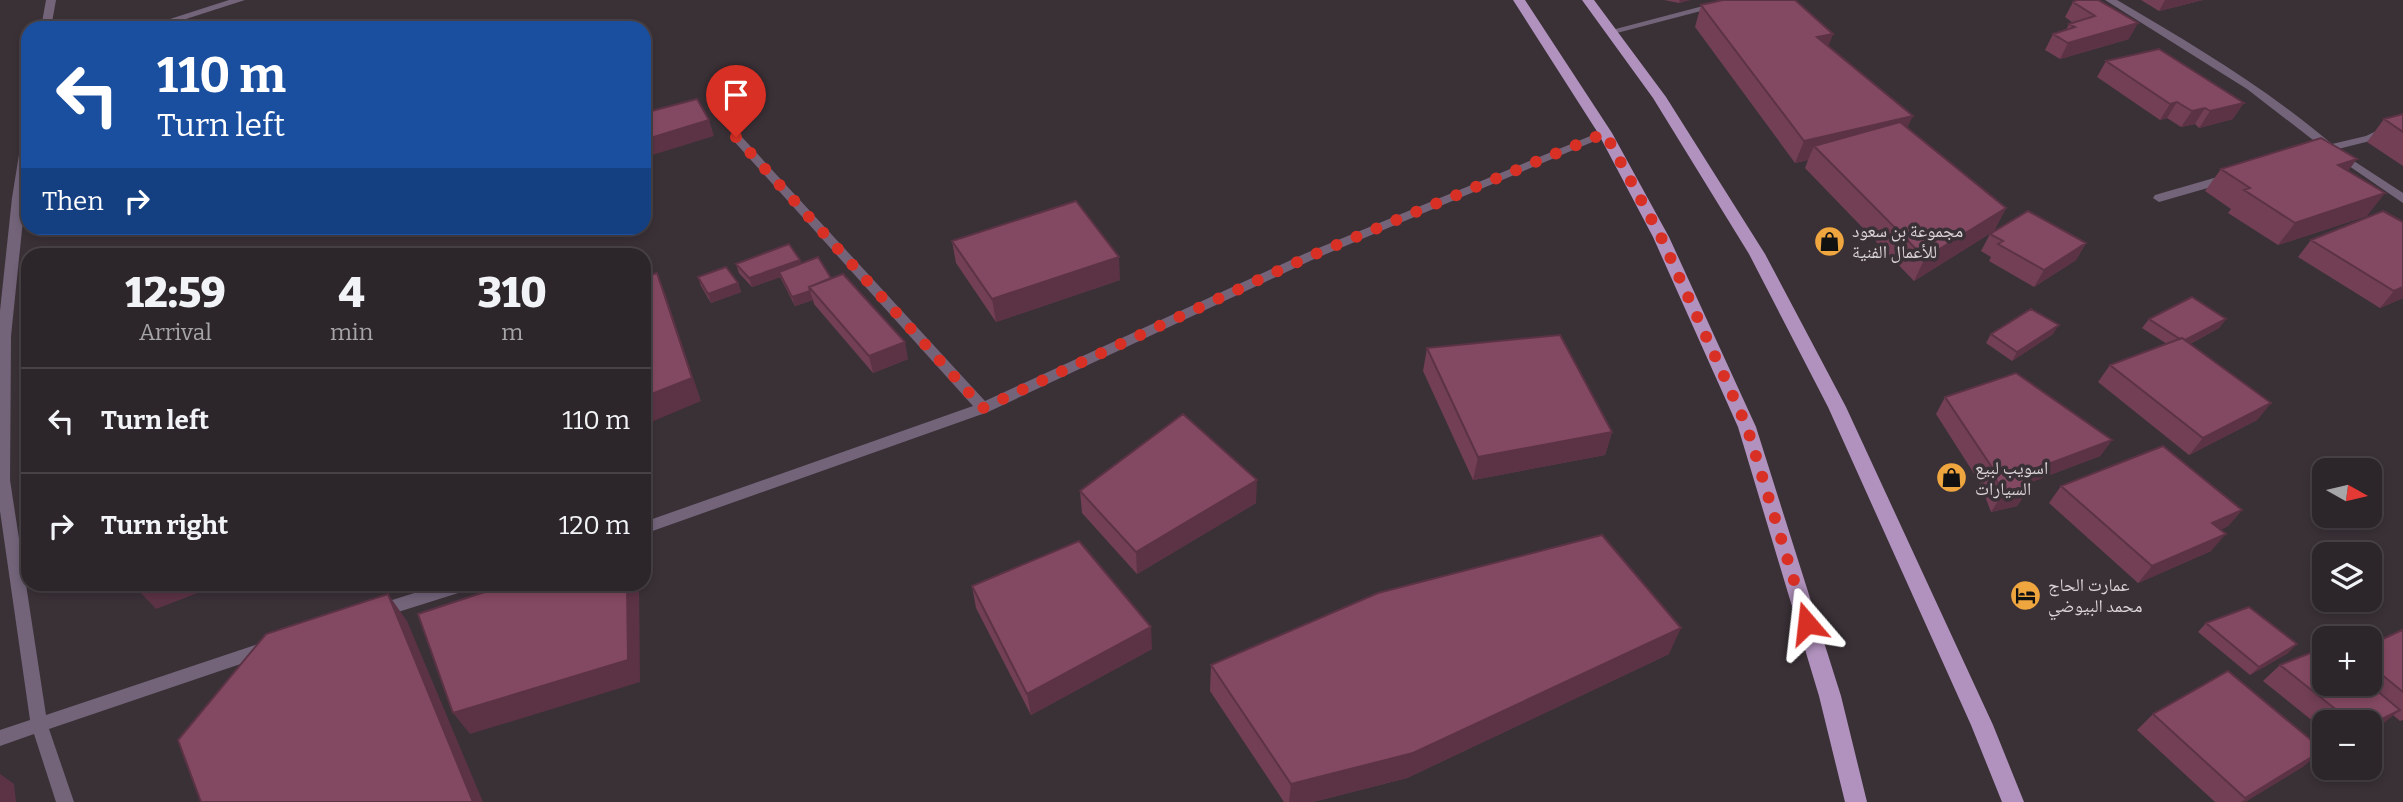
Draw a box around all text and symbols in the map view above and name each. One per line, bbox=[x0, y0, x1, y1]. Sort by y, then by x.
text: 110 m bbox=[157, 46, 286, 105]
icon: left bbox=[42, 49, 133, 140]
pin bbox=[706, 65, 766, 137]
icon: arrive bbox=[717, 76, 755, 114]
text: Turn left bbox=[157, 106, 285, 144]
icon: right bbox=[118, 182, 156, 220]
text: Then bbox=[42, 186, 104, 217]
place label: مجموعة بن سعود للأعمال الفنية bbox=[1852, 220, 1963, 263]
shop icon: مجموعة بن سعود للأعمال الفنية bbox=[1812, 224, 1846, 258]
text: 12:59 bbox=[125, 268, 226, 318]
text: 4 bbox=[339, 268, 365, 318]
text: 310 bbox=[477, 268, 547, 318]
text: Arrival bbox=[139, 318, 212, 346]
text: min bbox=[330, 318, 373, 346]
text: m bbox=[501, 318, 523, 346]
icon: left bbox=[42, 402, 80, 440]
text: Turn left bbox=[101, 405, 209, 436]
text: 110 m bbox=[562, 405, 630, 436]
place label: اسويب لبيع السيارات bbox=[1975, 457, 2048, 500]
north arrow bbox=[2312, 458, 2382, 528]
map controls bbox=[2312, 458, 2382, 780]
shop icon: اسويب لبيع السيارات bbox=[1935, 461, 1969, 495]
icon: right bbox=[42, 507, 80, 545]
text: Turn right bbox=[101, 510, 228, 541]
text: 120 m bbox=[559, 510, 630, 541]
button: layers bbox=[2312, 542, 2382, 612]
place label: عمارت الحاج محمد البيوضي bbox=[2048, 574, 2143, 621]
hotel icon: عمارت الحاج محمد البيوضي bbox=[2008, 578, 2042, 612]
position arrow bbox=[1770, 586, 1844, 660]
button: + bbox=[2312, 626, 2382, 696]
button: − bbox=[2312, 710, 2382, 780]

